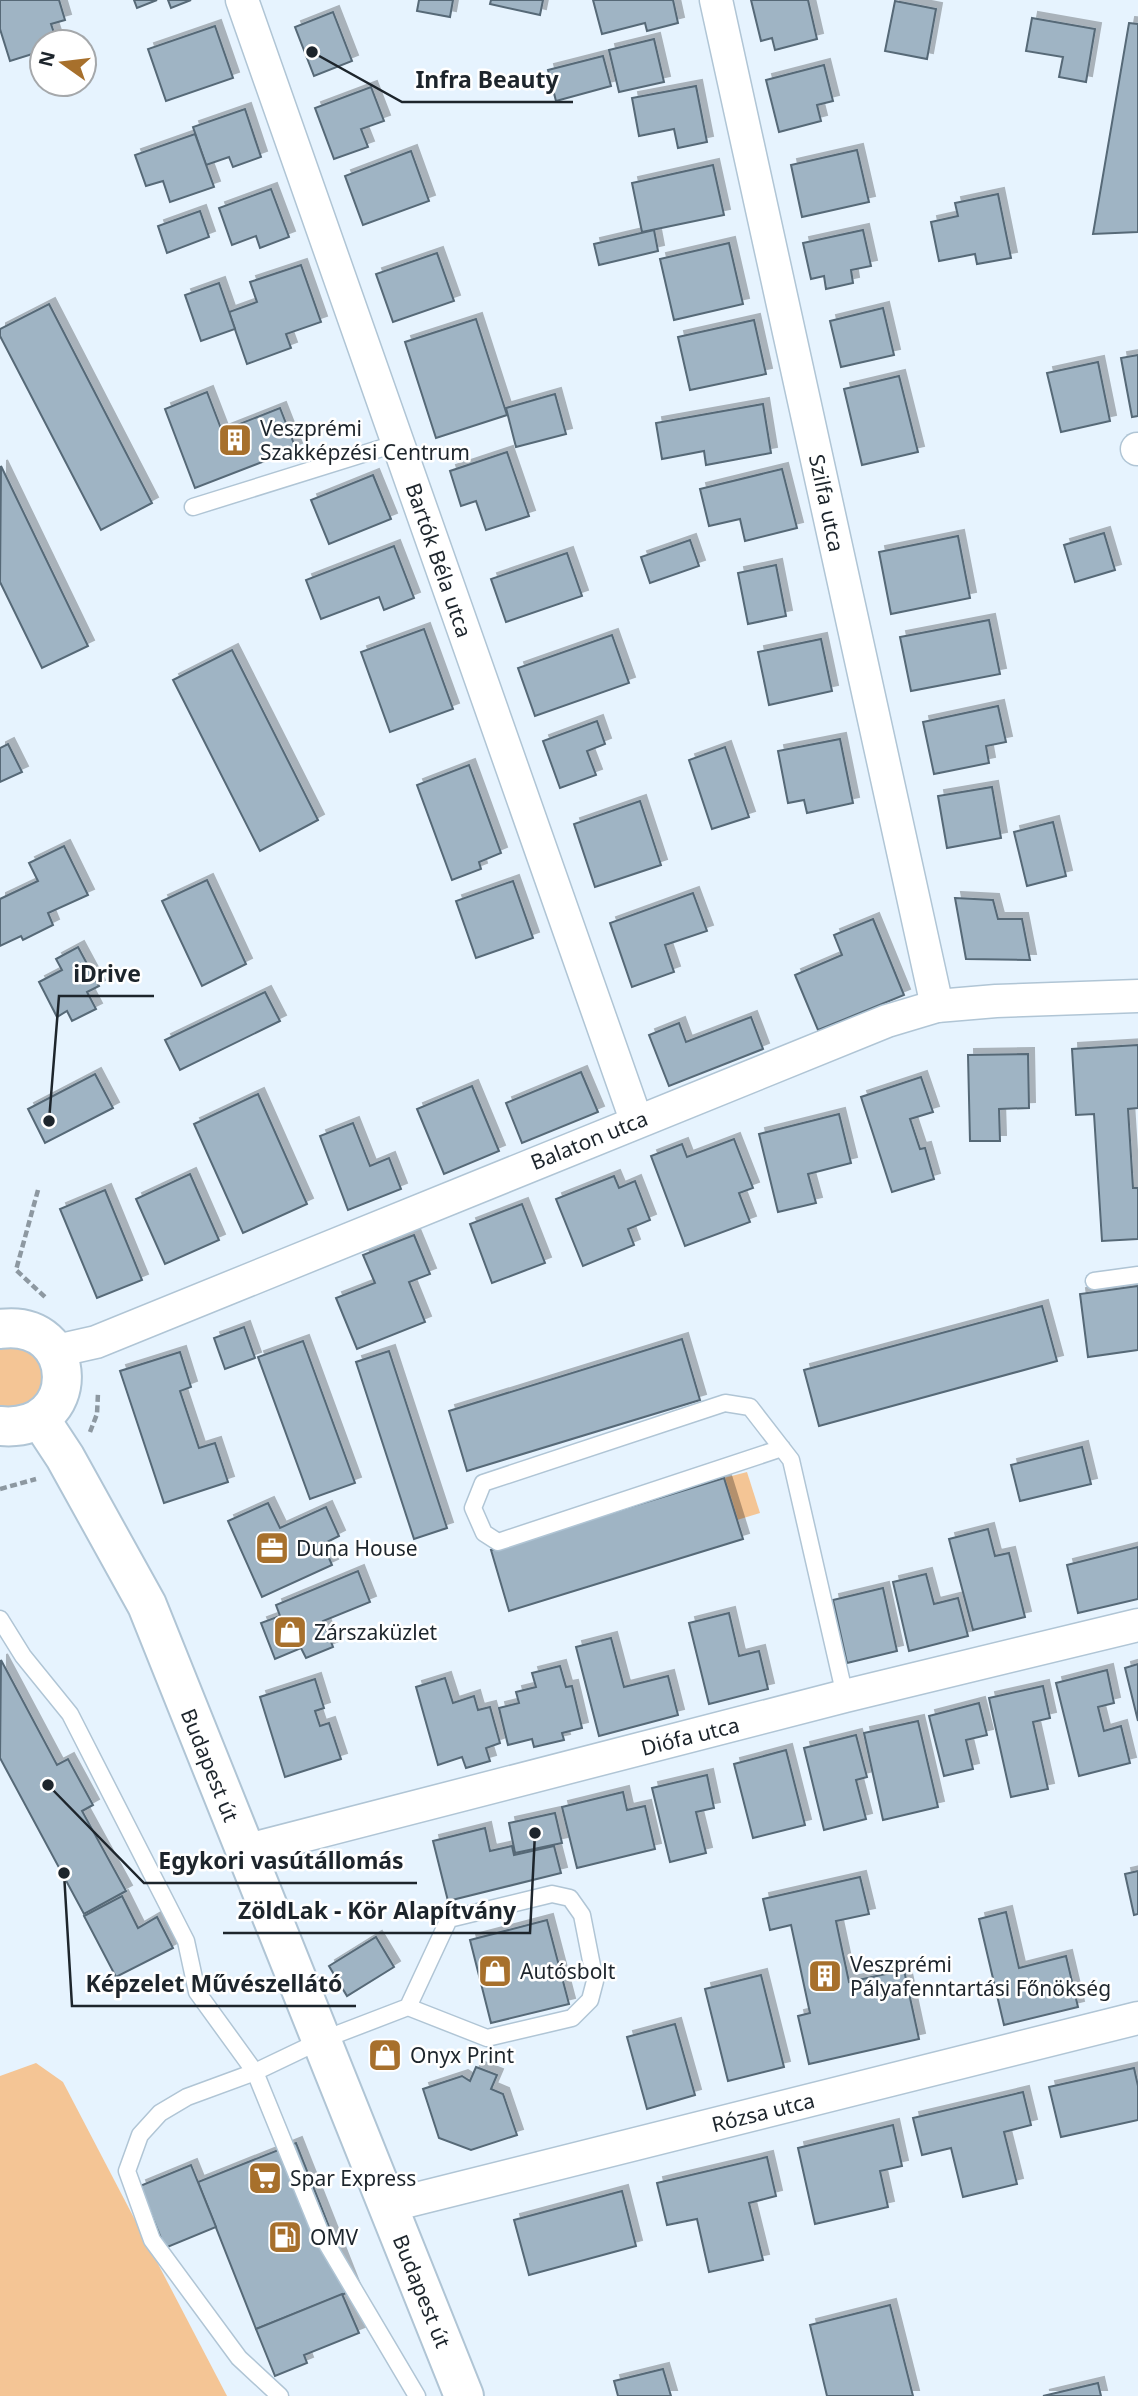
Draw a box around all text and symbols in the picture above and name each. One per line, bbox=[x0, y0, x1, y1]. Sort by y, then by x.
north arrow bbox=[28, 28, 98, 98]
text: N bbox=[32, 48, 61, 70]
callout: Infra Beauty bbox=[402, 58, 573, 102]
text: Infra Beauty bbox=[415, 63, 559, 95]
place label: Veszprémi Szakképzési Centrum bbox=[260, 414, 470, 466]
building icon: Veszprémi Szakképzési Centrum bbox=[216, 421, 254, 459]
street label: Szilfa utca bbox=[803, 452, 851, 554]
street label: Bartók Béla utca bbox=[399, 479, 479, 641]
callout: iDrive bbox=[59, 952, 154, 996]
text: iDrive bbox=[73, 957, 141, 989]
street label: Balaton utca bbox=[526, 1104, 652, 1176]
office icon: Duna House bbox=[253, 1529, 291, 1567]
place label: Duna House bbox=[296, 1534, 418, 1562]
shop icon: Zárszaküzlet bbox=[271, 1613, 309, 1651]
place label: Zárszaküzlet bbox=[314, 1618, 437, 1646]
street label: Budapest út bbox=[175, 1704, 246, 1826]
street label: Diófa utca bbox=[638, 1710, 742, 1762]
callout: Egykori vasútállomás bbox=[144, 1839, 417, 1883]
text: Egykori vasútállomás bbox=[158, 1844, 404, 1876]
callout: ZöldLak - Kör Alapítvány bbox=[223, 1889, 530, 1933]
text: ZöldLak - Kör Alapítvány bbox=[238, 1894, 517, 1926]
place label: Veszprémi Pályafenntartási Főnökség bbox=[850, 1950, 1111, 2002]
shop icon: Autósbolt bbox=[476, 1952, 514, 1990]
place label: Autósbolt bbox=[520, 1957, 616, 1985]
building icon: Veszprémi Pályafenntartási Főnökség bbox=[806, 1957, 844, 1995]
callout: Képzelet Művészellátó bbox=[72, 1962, 356, 2006]
text: Képzelet Művészellátó bbox=[86, 1967, 342, 1999]
shop icon: Onyx Print bbox=[366, 2036, 404, 2074]
place label: Onyx Print bbox=[410, 2041, 514, 2069]
street label: Rózsa utca bbox=[709, 2086, 817, 2138]
supermarket icon: Spar Express bbox=[246, 2159, 284, 2197]
place label: Spar Express bbox=[290, 2164, 416, 2192]
fuel station icon: OMV bbox=[266, 2218, 304, 2256]
place label: OMV bbox=[310, 2223, 358, 2251]
street label: Budapest út bbox=[387, 2230, 458, 2352]

